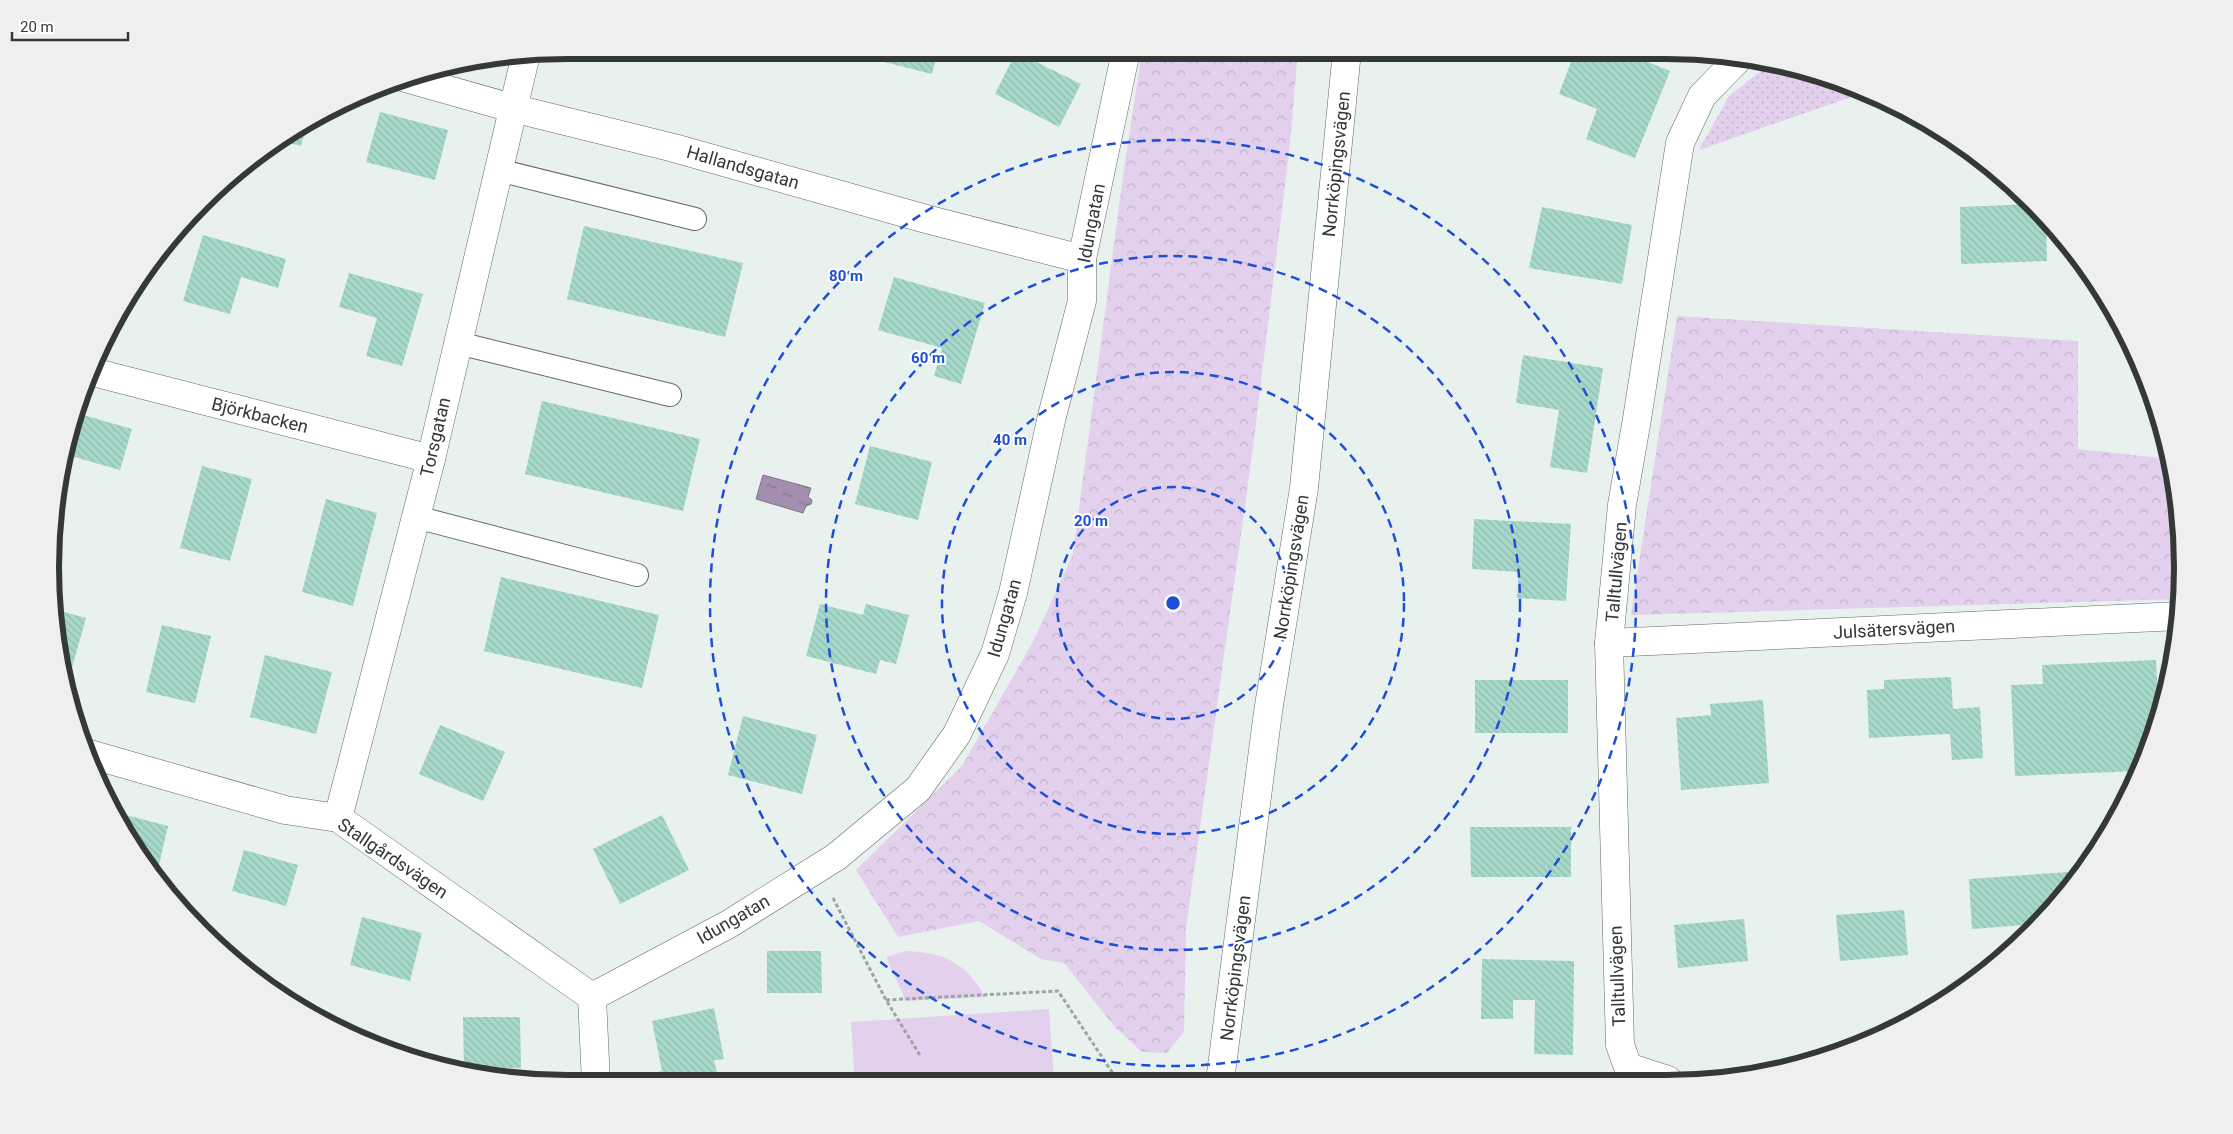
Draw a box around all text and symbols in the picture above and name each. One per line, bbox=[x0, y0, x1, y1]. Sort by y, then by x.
scale bar bbox=[12, 10, 129, 42]
text: 20 m bbox=[20, 18, 54, 36]
street label: Norrköpingsvägen bbox=[1318, 90, 1354, 238]
street label: Hallandsgatan bbox=[684, 141, 802, 193]
street label: Idungatan bbox=[1073, 182, 1109, 264]
text: 80 m bbox=[829, 267, 863, 285]
text: 60 m bbox=[911, 349, 945, 367]
street label: Björkbacken bbox=[210, 393, 310, 437]
street label: Torsgatan bbox=[416, 395, 454, 479]
text: 40 m bbox=[993, 431, 1027, 449]
street label: Norrköpingsvägen bbox=[1269, 493, 1313, 641]
text: 20 m bbox=[1074, 512, 1108, 530]
street label: Talltullvägen bbox=[1601, 521, 1631, 623]
street label: Idungatan bbox=[983, 576, 1025, 660]
centre of rings bbox=[1164, 594, 1182, 612]
street label: Julsätersvägen bbox=[1832, 615, 1956, 643]
street label: Stallgårdsvägen bbox=[334, 813, 452, 903]
street label: Idungatan bbox=[693, 890, 773, 948]
street label: Norrköpingsvägen bbox=[1216, 894, 1254, 1042]
street label: Talltullvägen bbox=[1605, 925, 1629, 1027]

